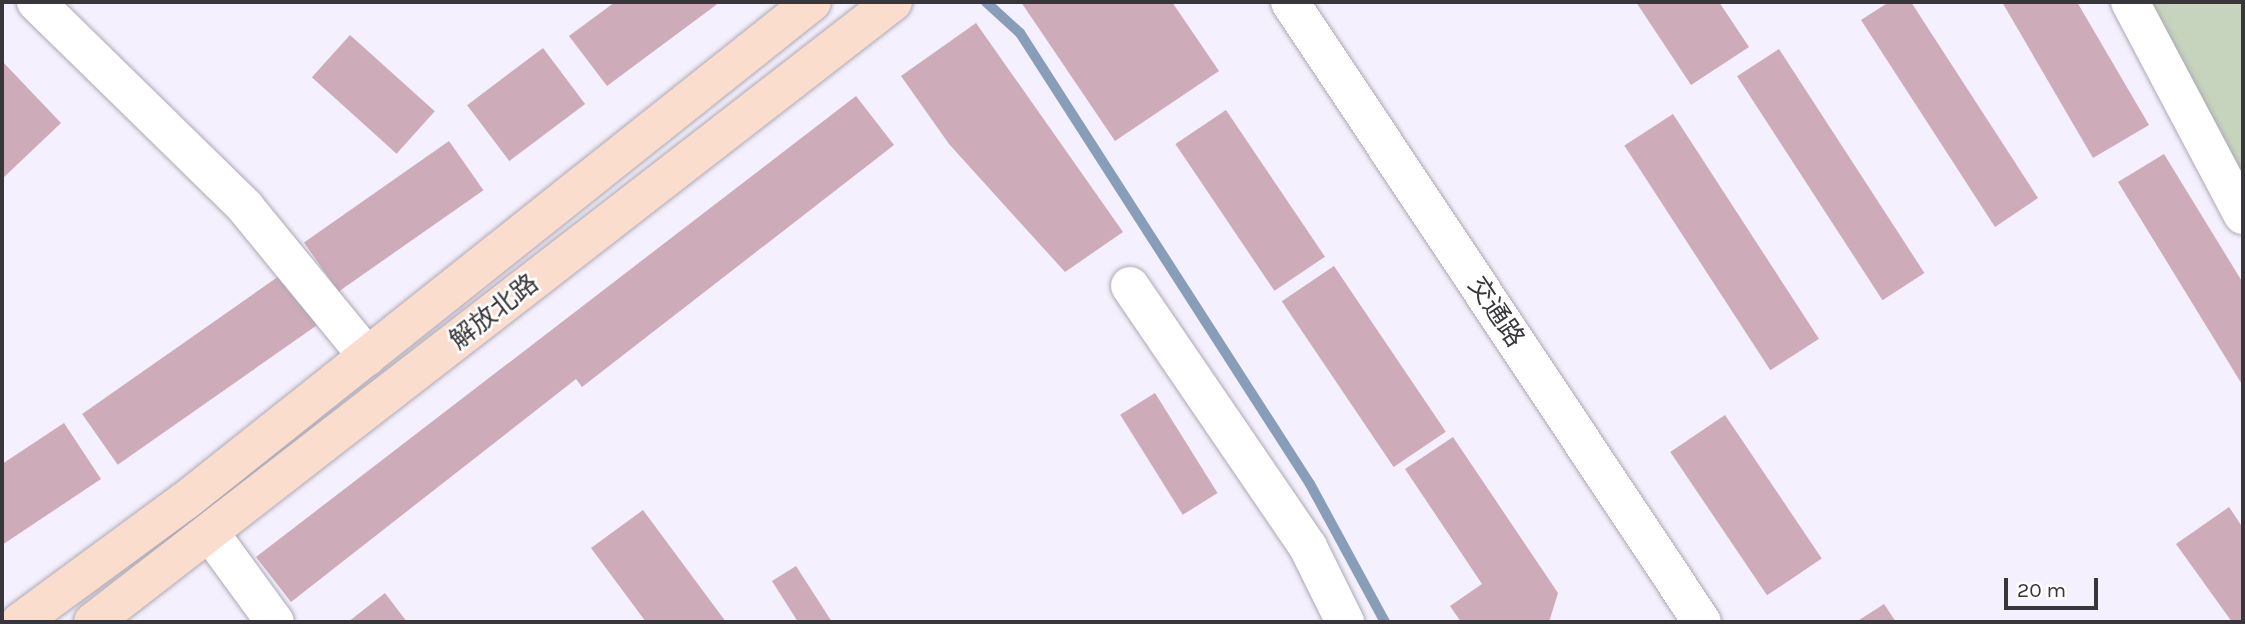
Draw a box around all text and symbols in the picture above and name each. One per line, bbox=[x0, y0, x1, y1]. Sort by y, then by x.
street label: 解放北路 bbox=[443, 268, 545, 356]
street label: 交通路 bbox=[1461, 271, 1531, 353]
scale bar bbox=[2007, 564, 2102, 608]
text: 20 m bbox=[2017, 578, 2066, 602]

